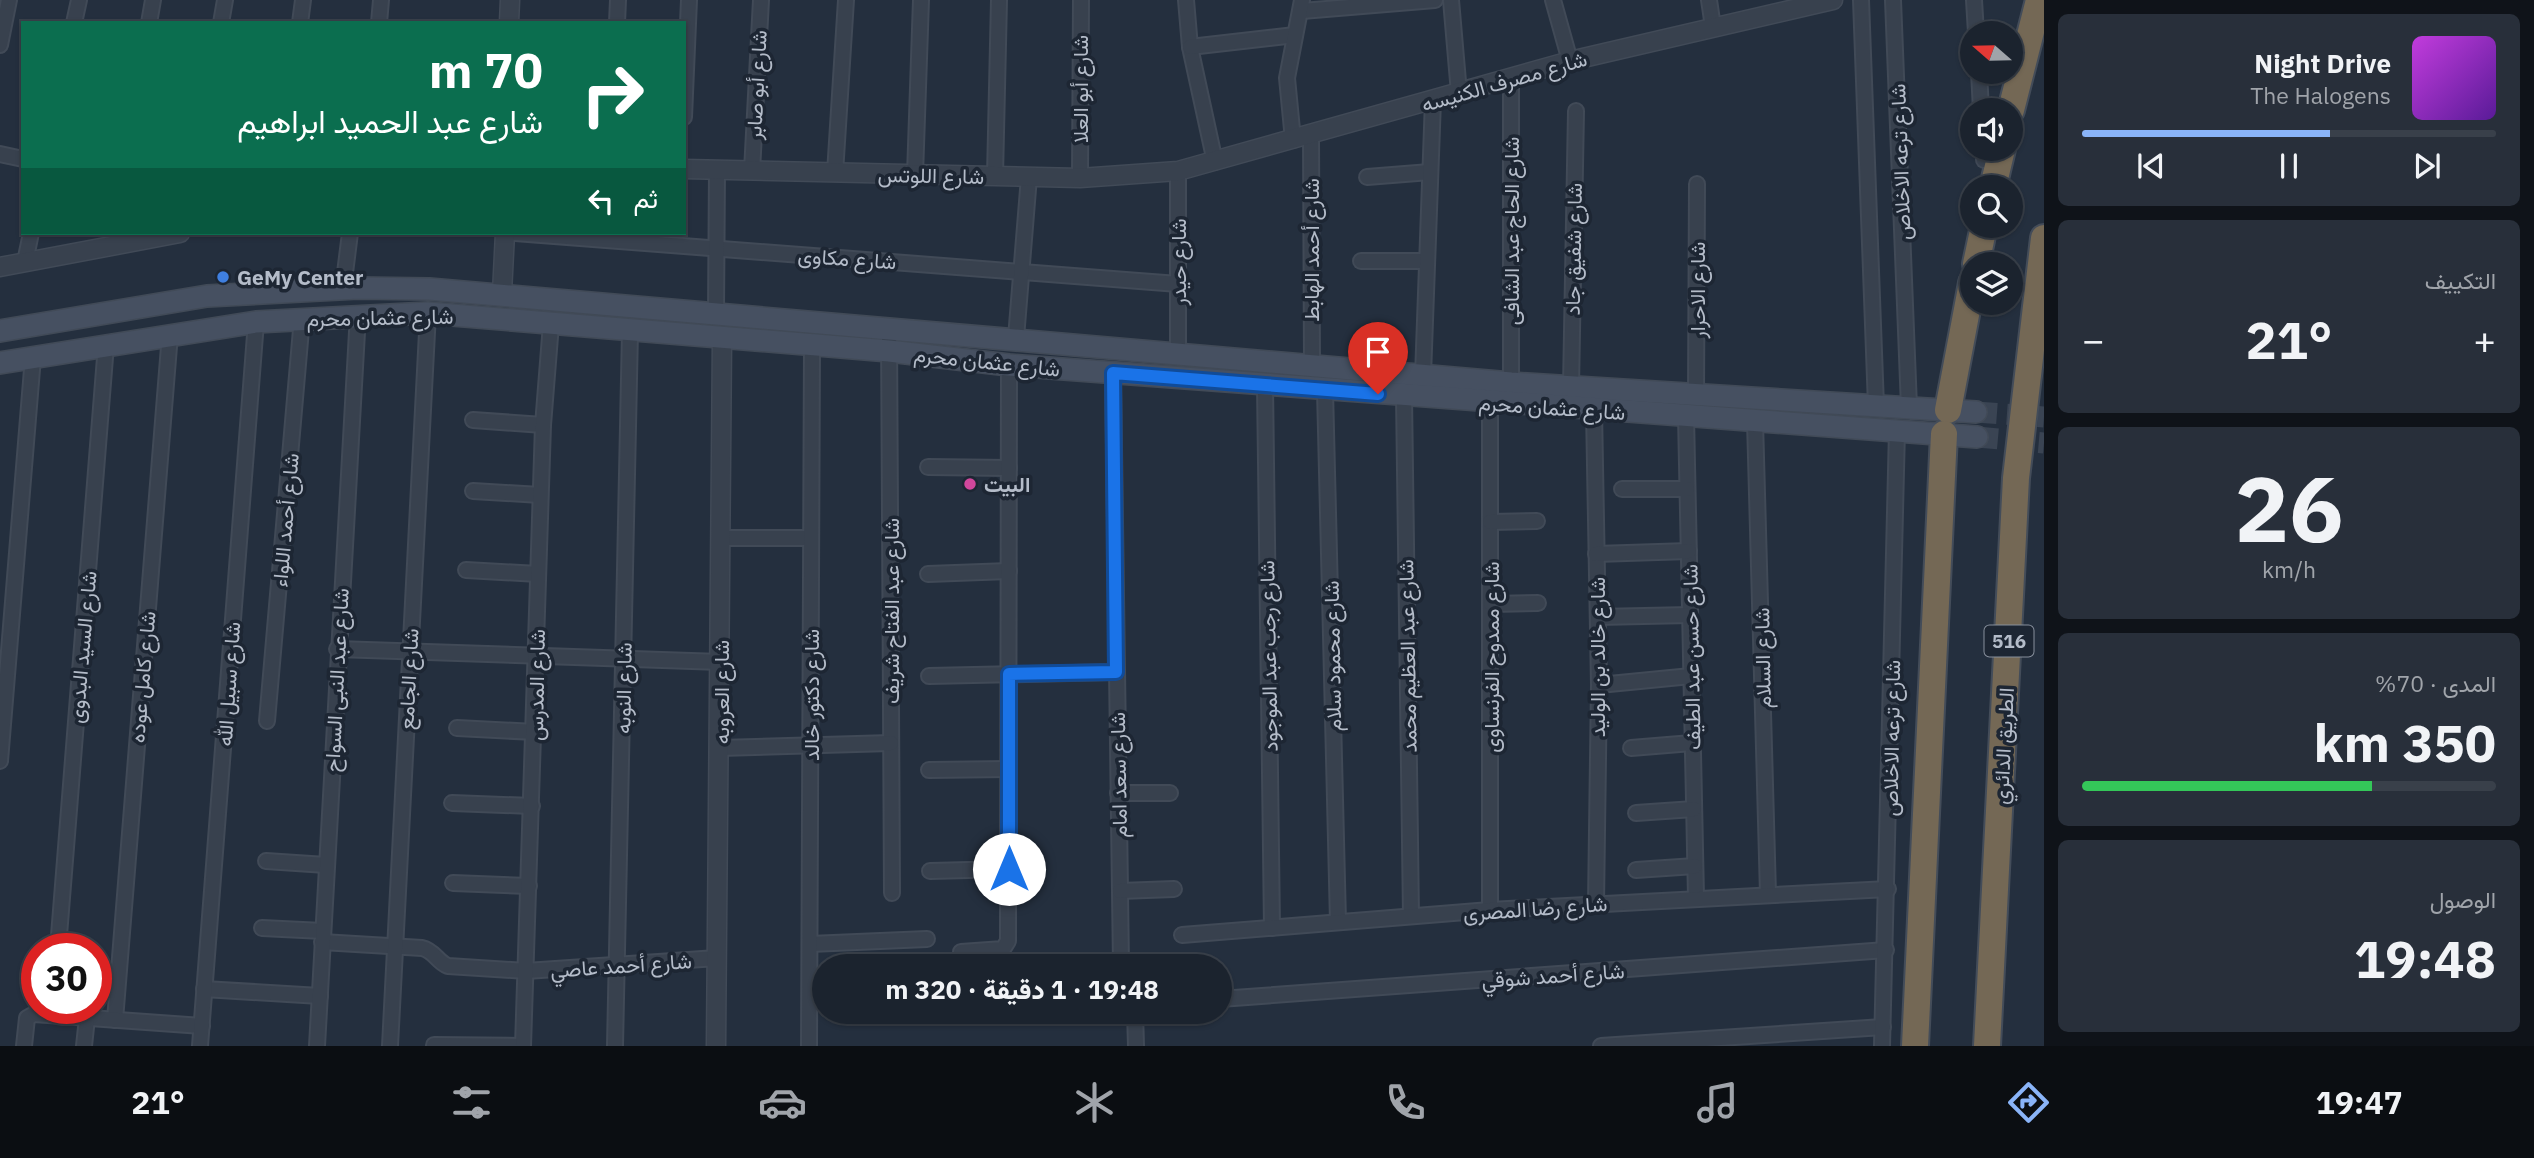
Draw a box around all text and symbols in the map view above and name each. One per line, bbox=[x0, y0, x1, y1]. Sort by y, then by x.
north arrow bbox=[1960, 21, 2023, 84]
map controls bbox=[1960, 21, 2023, 315]
street label: شارع أبو صابر bbox=[739, 29, 774, 142]
street label: شارع أبو العلا bbox=[1066, 35, 1095, 143]
text: 70 m bbox=[429, 38, 543, 101]
street label: شارع مصرف الكنيسه bbox=[1418, 44, 1590, 119]
text: Night Drive bbox=[2254, 46, 2391, 80]
icon: right bbox=[567, 49, 658, 140]
text: The Halogens bbox=[2250, 80, 2391, 110]
street label: شارع ترعه الاخلاص bbox=[1883, 83, 1918, 241]
button: sound bbox=[1960, 98, 2023, 161]
text: شارع عبد الحميد ابراهيم bbox=[237, 100, 543, 142]
street label: شارع الحاج عبد الشافى bbox=[1497, 137, 1526, 325]
icon: previous bbox=[2132, 147, 2170, 185]
icon: pause bbox=[2270, 147, 2308, 185]
icon: next bbox=[2408, 147, 2446, 185]
street label: شارع اللوتس bbox=[877, 160, 985, 191]
button: search bbox=[1960, 175, 2023, 238]
street label: شارع أحمد الهابط bbox=[1297, 178, 1326, 322]
text: ثم bbox=[634, 181, 658, 215]
icon: left bbox=[582, 182, 620, 220]
street label: شارع شفيق جاد bbox=[1558, 182, 1589, 316]
street label: شارع حيدر bbox=[1164, 218, 1193, 307]
street label: شارع مكاوى bbox=[797, 241, 897, 276]
street label: شارع الاحرار bbox=[1683, 242, 1712, 339]
button: layers bbox=[1960, 252, 2023, 315]
place label: GeMy Center bbox=[237, 263, 364, 291]
text: التكييف bbox=[2425, 265, 2496, 295]
marker: GeMy Center bbox=[215, 269, 231, 285]
street label: شارع عثمان محرم bbox=[306, 302, 454, 333]
text: 21° bbox=[2246, 306, 2332, 373]
text: − bbox=[2082, 315, 2105, 364]
text: + bbox=[2473, 315, 2496, 364]
pin bbox=[1348, 322, 1408, 394]
icon: arrive bbox=[1359, 333, 1397, 371]
street label: شارع عثمان محرم bbox=[912, 339, 1061, 384]
street label: شارع عثمان محرم bbox=[1478, 388, 1626, 427]
text: 26 bbox=[2234, 449, 2344, 567]
street label: شارع أحمد اللواء bbox=[265, 452, 306, 588]
place label: البيت bbox=[984, 470, 1030, 498]
marker: البيت bbox=[962, 476, 978, 492]
street label: شارع عبد الفتاح شريف bbox=[877, 518, 906, 704]
text: km/h bbox=[2262, 554, 2316, 584]
street label: شارع عبد العظيم محمد bbox=[1391, 559, 1424, 753]
street label: شارع رجب عبد الموجود bbox=[1252, 560, 1285, 752]
street label: شارع ممدوح الفرنساوى bbox=[1477, 561, 1506, 753]
street label: شارع حسن عبد الطيف bbox=[1675, 564, 1708, 750]
street label: شارع السيد البدوى bbox=[61, 570, 104, 725]
street label: شارع خالد بن الوليد bbox=[1583, 577, 1612, 737]
street label: شارع محمود سلام bbox=[1317, 580, 1348, 732]
street label: شارع عبد النبى السواح bbox=[317, 587, 356, 773]
street label: شارع السلام bbox=[1747, 607, 1778, 709]
street label: شارع كامل عوده bbox=[122, 610, 163, 744]
street label: شارع سبيل الله bbox=[210, 621, 247, 747]
road number: 516 bbox=[1984, 626, 2034, 656]
street label: شارع الجامع bbox=[391, 627, 426, 731]
street label: شارع المدرس bbox=[521, 629, 552, 741]
street label: شارع دكتور خالد bbox=[797, 629, 826, 761]
street label: شارع العروبه bbox=[707, 640, 736, 744]
street label: شارع النوبه bbox=[608, 642, 639, 734]
street label: شارع ترعه الاخلاص bbox=[1876, 659, 1907, 817]
text: المدى · 70% bbox=[2375, 668, 2496, 698]
street label: الطريق الدائري bbox=[1986, 687, 2024, 805]
text: 350 km bbox=[2314, 709, 2496, 776]
street label: شارع سعد امام bbox=[1103, 712, 1134, 838]
position arrow bbox=[972, 832, 1046, 906]
text: الوصول bbox=[2430, 884, 2496, 914]
street label: شارع رضا المصرى bbox=[1462, 889, 1608, 928]
text: 19:48 bbox=[2354, 925, 2496, 992]
speed limit sign: 30 bbox=[21, 933, 112, 1024]
street label: شارع أحمد عاصي bbox=[549, 946, 693, 988]
street label: شارع أحمد شوقي bbox=[1480, 956, 1626, 998]
text: 19:48 · 1 دقيقة · 320 m bbox=[885, 972, 1159, 1006]
icon: filters bbox=[447, 1078, 496, 1127]
icon: car bbox=[758, 1078, 807, 1127]
icon: climate bbox=[1070, 1078, 1119, 1127]
icon: phone bbox=[1381, 1078, 1430, 1127]
icon: music bbox=[1693, 1078, 1742, 1127]
icon: directions bbox=[2004, 1078, 2053, 1127]
text: 21° bbox=[131, 1081, 185, 1123]
text: 19:47 bbox=[2315, 1081, 2403, 1123]

